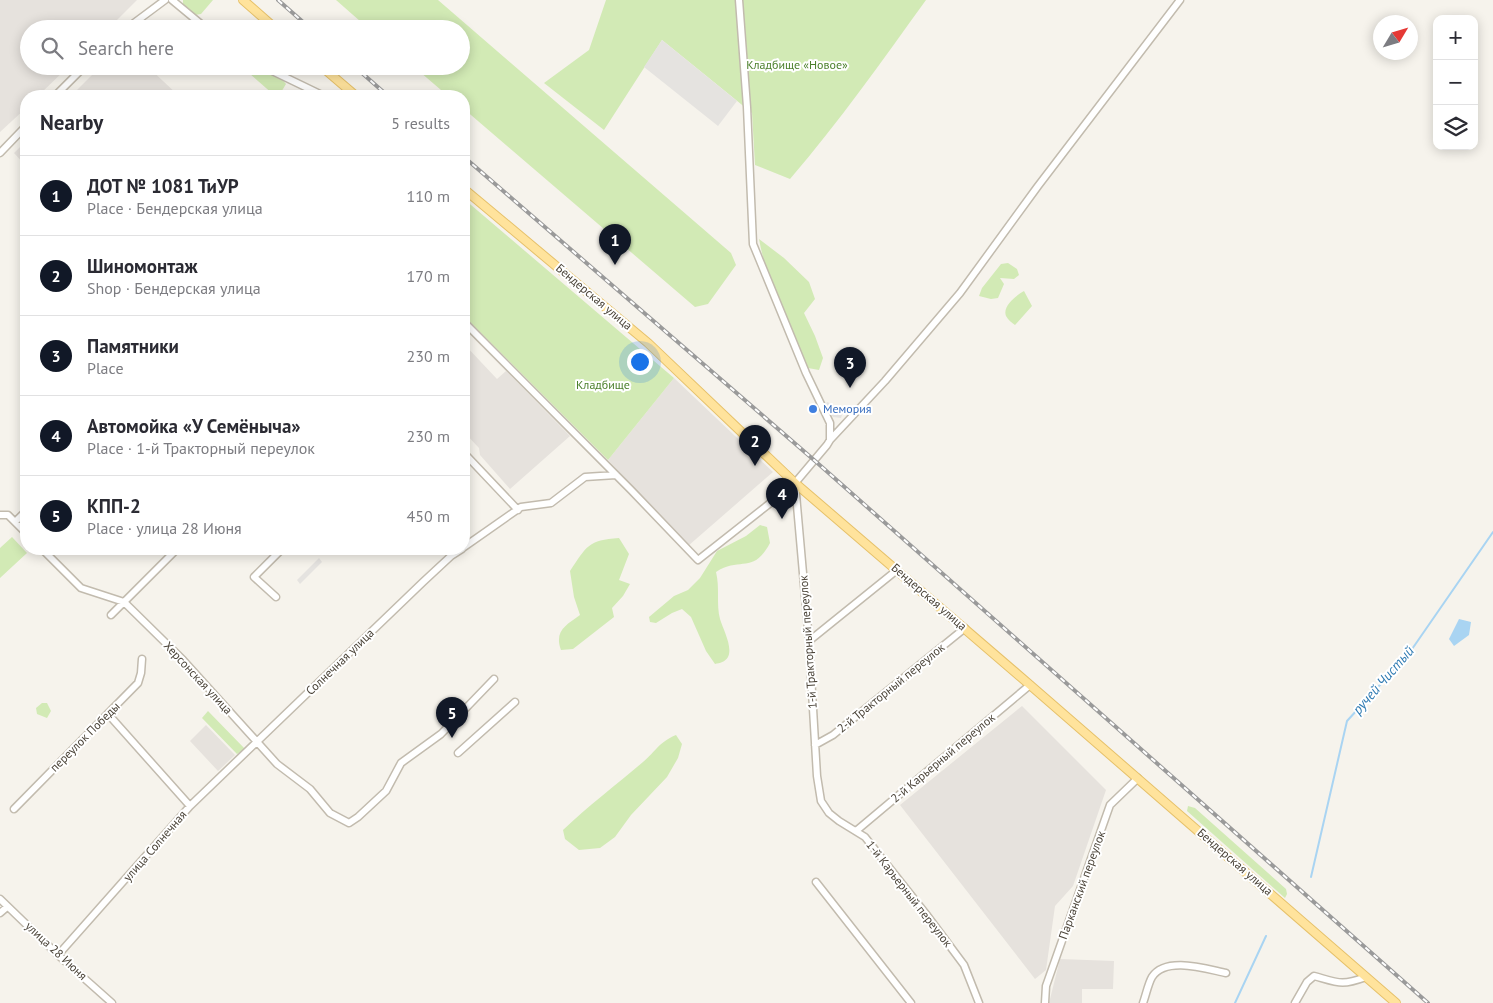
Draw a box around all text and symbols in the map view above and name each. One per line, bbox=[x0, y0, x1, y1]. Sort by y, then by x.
north arrow bbox=[1373, 15, 1418, 60]
map controls bbox=[1433, 15, 1478, 150]
button: + bbox=[1433, 15, 1478, 60]
search box bbox=[20, 20, 470, 75]
icon: search bbox=[38, 34, 66, 62]
text: Search here bbox=[78, 36, 174, 60]
park label: Кладбище «Новое» bbox=[746, 57, 848, 72]
button: − bbox=[1433, 60, 1478, 105]
button: layers bbox=[1433, 105, 1478, 150]
text: Nearby bbox=[40, 109, 103, 136]
text: 5 results bbox=[391, 113, 450, 133]
text: ДОТ № 1081 ТиУР bbox=[87, 174, 239, 198]
text: 1 bbox=[51, 186, 61, 206]
text: 110 m bbox=[407, 186, 450, 206]
text: Place · Бендерская улица bbox=[87, 198, 263, 218]
pin: 1 bbox=[599, 224, 631, 265]
text: Шиномонтаж bbox=[87, 254, 198, 278]
street label: Бендерская улица bbox=[553, 260, 635, 333]
text: 2 bbox=[51, 266, 61, 286]
text: 170 m bbox=[407, 266, 450, 286]
text: Shop · Бендерская улица bbox=[87, 278, 261, 298]
text: Памятники bbox=[87, 334, 179, 358]
text: 3 bbox=[51, 346, 61, 366]
text: 230 m bbox=[407, 346, 450, 366]
pin: 3 bbox=[834, 347, 866, 388]
your location bbox=[627, 349, 653, 375]
text: Place bbox=[87, 358, 124, 378]
park label: Кладбище bbox=[576, 377, 630, 392]
place label: Мемория bbox=[823, 401, 872, 416]
marker: Мемория bbox=[807, 403, 819, 415]
text: Автомойка «У Семёныча» bbox=[87, 414, 301, 438]
pin: 2 bbox=[739, 425, 771, 466]
text: 4 bbox=[51, 426, 61, 446]
text: 230 m bbox=[407, 426, 450, 446]
text: Place · 1-й Тракторный переулок bbox=[87, 438, 315, 458]
pin: 4 bbox=[766, 478, 798, 519]
text: КПП-2 bbox=[87, 494, 141, 518]
text: 5 bbox=[51, 506, 61, 526]
text: 450 m bbox=[407, 506, 450, 526]
text: Place · улица 28 Июня bbox=[87, 518, 242, 538]
street label: Бендерская улица bbox=[889, 560, 970, 633]
street label: 1-й Тракторный переулок bbox=[795, 574, 820, 709]
street label: Солнечная улица bbox=[302, 625, 377, 698]
street label: Херсонская улица bbox=[161, 638, 236, 717]
street label: 2-й Тракторный переулок bbox=[834, 639, 948, 736]
water label: ручей Чистый bbox=[1348, 642, 1418, 719]
pin: 5 bbox=[436, 697, 468, 738]
street label: переулок Победы bbox=[47, 699, 123, 775]
street label: 2-й Карьерный переулок bbox=[888, 710, 998, 805]
street label: улица Солнечная bbox=[120, 807, 190, 884]
street label: Бендерская улица bbox=[1195, 825, 1276, 898]
street label: Парканский переулок bbox=[1055, 828, 1108, 941]
street label: 1-й Карьерный переулок bbox=[863, 837, 956, 950]
street label: улица 28 Июня bbox=[22, 918, 90, 983]

